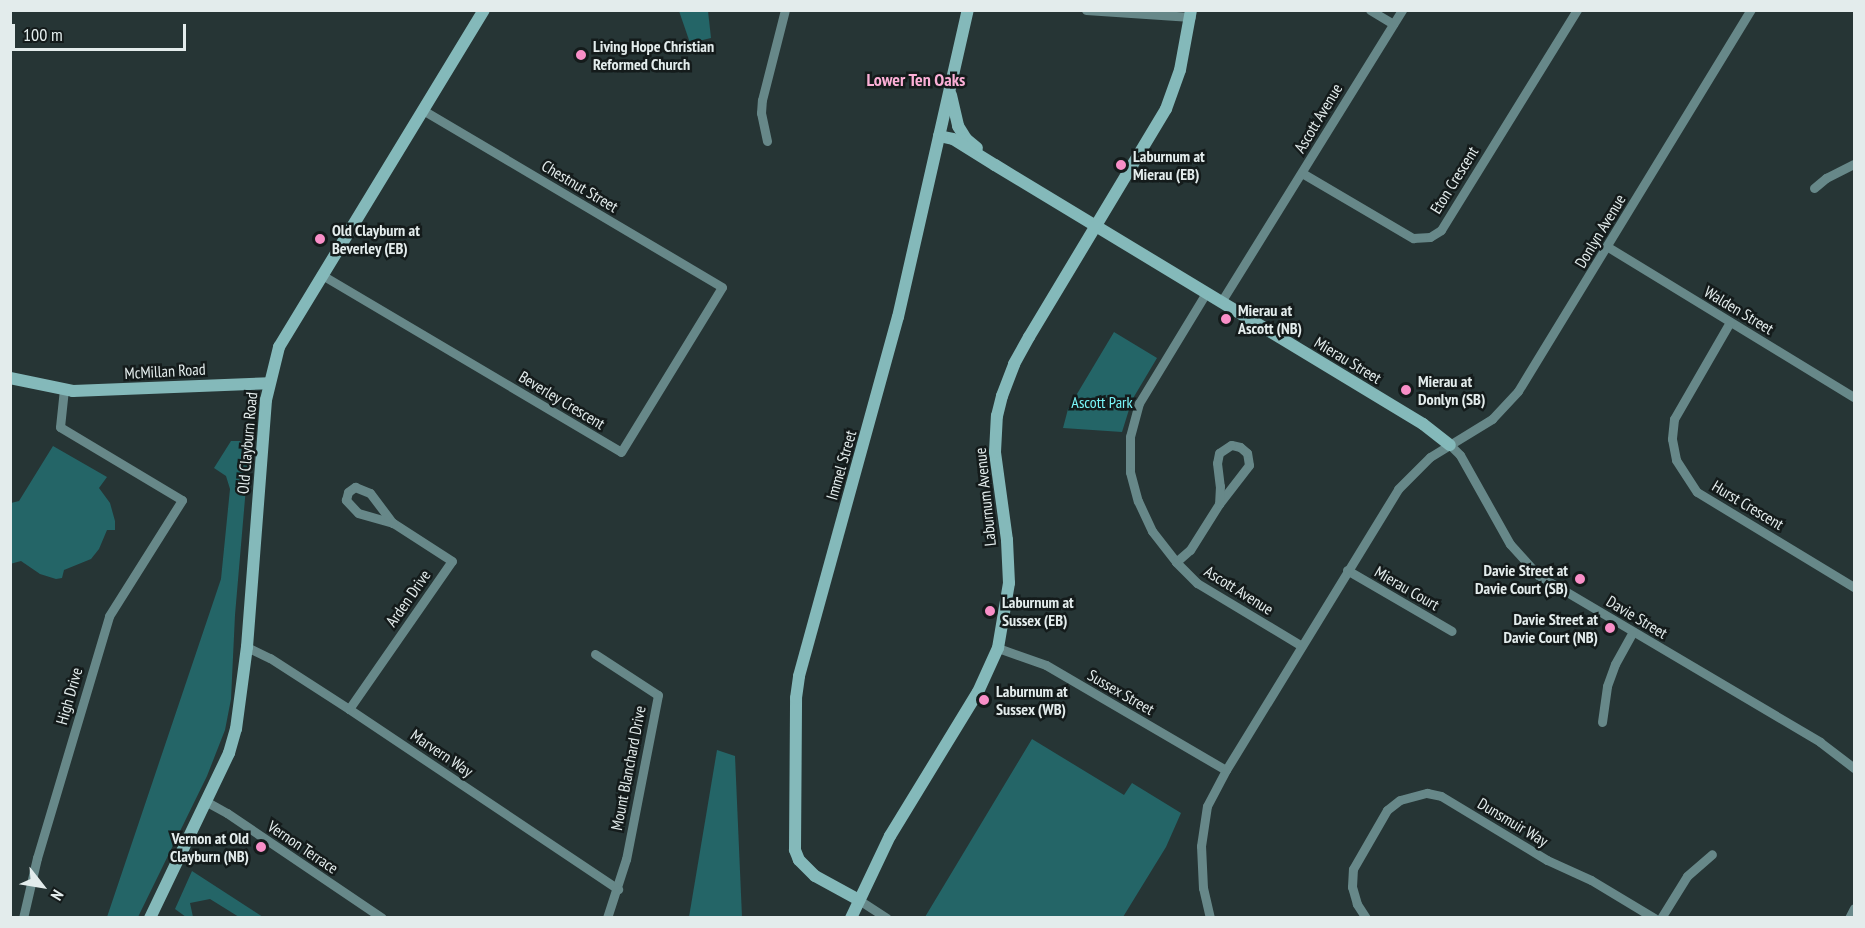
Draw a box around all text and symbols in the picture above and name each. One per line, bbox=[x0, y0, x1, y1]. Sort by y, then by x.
scale bar bbox=[15, 12, 189, 50]
text: 100 m bbox=[23, 23, 63, 46]
place label: Living Hope Christian Reformed Church bbox=[593, 36, 714, 74]
marker: Living Hope Christian Reformed Church bbox=[574, 48, 588, 62]
district label: Lower Ten Oaks bbox=[866, 69, 966, 91]
street label: Ascott Avenue bbox=[1290, 80, 1346, 156]
street label: Eton Crescent bbox=[1426, 143, 1482, 217]
place label: Laburnum at Mierau (EB) bbox=[1133, 146, 1205, 184]
street label: Chestnut Street bbox=[538, 156, 622, 216]
marker: Laburnum at Mierau (EB) bbox=[1114, 158, 1128, 172]
street label: Donlyn Avenue bbox=[1570, 191, 1630, 271]
place label: Old Clayburn at Beverley (EB) bbox=[332, 220, 420, 258]
marker: Old Clayburn at Beverley (EB) bbox=[313, 232, 327, 246]
street label: Walden Street bbox=[1701, 282, 1777, 338]
place label: Mierau at Ascott (NB) bbox=[1238, 300, 1302, 338]
marker: Mierau at Ascott (NB) bbox=[1219, 312, 1233, 326]
street label: Mierau Street bbox=[1311, 333, 1385, 387]
street label: McMillan Road bbox=[124, 359, 206, 383]
street label: Beverley Crescent bbox=[515, 367, 609, 433]
place label: Mierau at Donlyn (SB) bbox=[1418, 371, 1485, 409]
marker: Mierau at Donlyn (SB) bbox=[1399, 383, 1413, 397]
street label: Old Clayburn Road bbox=[233, 391, 261, 495]
park label: Ascott Park bbox=[1071, 392, 1133, 412]
street label: Immel Street bbox=[822, 428, 860, 502]
street label: Laburnum Avenue bbox=[970, 447, 1000, 547]
street label: Hurst Crescent bbox=[1709, 476, 1787, 534]
place label: Davie Street at Davie Court (SB) bbox=[1475, 560, 1568, 598]
street label: Ascott Avenue bbox=[1201, 561, 1277, 619]
street label: Mierau Court bbox=[1371, 562, 1443, 614]
street label: Arden Drive bbox=[382, 566, 434, 630]
marker: Davie Street at Davie Court (SB) bbox=[1573, 572, 1587, 586]
street label: Davie Street bbox=[1603, 591, 1671, 643]
place label: Laburnum at Sussex (EB) bbox=[1002, 592, 1074, 630]
marker: Laburnum at Sussex (EB) bbox=[983, 604, 997, 618]
place label: Davie Street at Davie Court (NB) bbox=[1503, 609, 1598, 647]
marker: Davie Street at Davie Court (NB) bbox=[1603, 621, 1617, 635]
street label: High Drive bbox=[52, 665, 86, 727]
street label: Sussex Street bbox=[1084, 665, 1158, 719]
place label: Laburnum at Sussex (WB) bbox=[996, 681, 1068, 719]
marker: Laburnum at Sussex (WB) bbox=[977, 693, 991, 707]
street label: Mount Blanchard Drive bbox=[607, 704, 649, 832]
street label: Marvern Way bbox=[407, 725, 477, 781]
street label: Dunsmuir Way bbox=[1474, 793, 1552, 851]
street label: Vernon Terrace bbox=[264, 816, 342, 878]
place label: Vernon at Old Clayburn (NB) bbox=[170, 828, 249, 866]
marker: Vernon at Old Clayburn (NB) bbox=[254, 840, 268, 854]
north arrow bbox=[12, 856, 72, 916]
text: N bbox=[47, 886, 68, 904]

